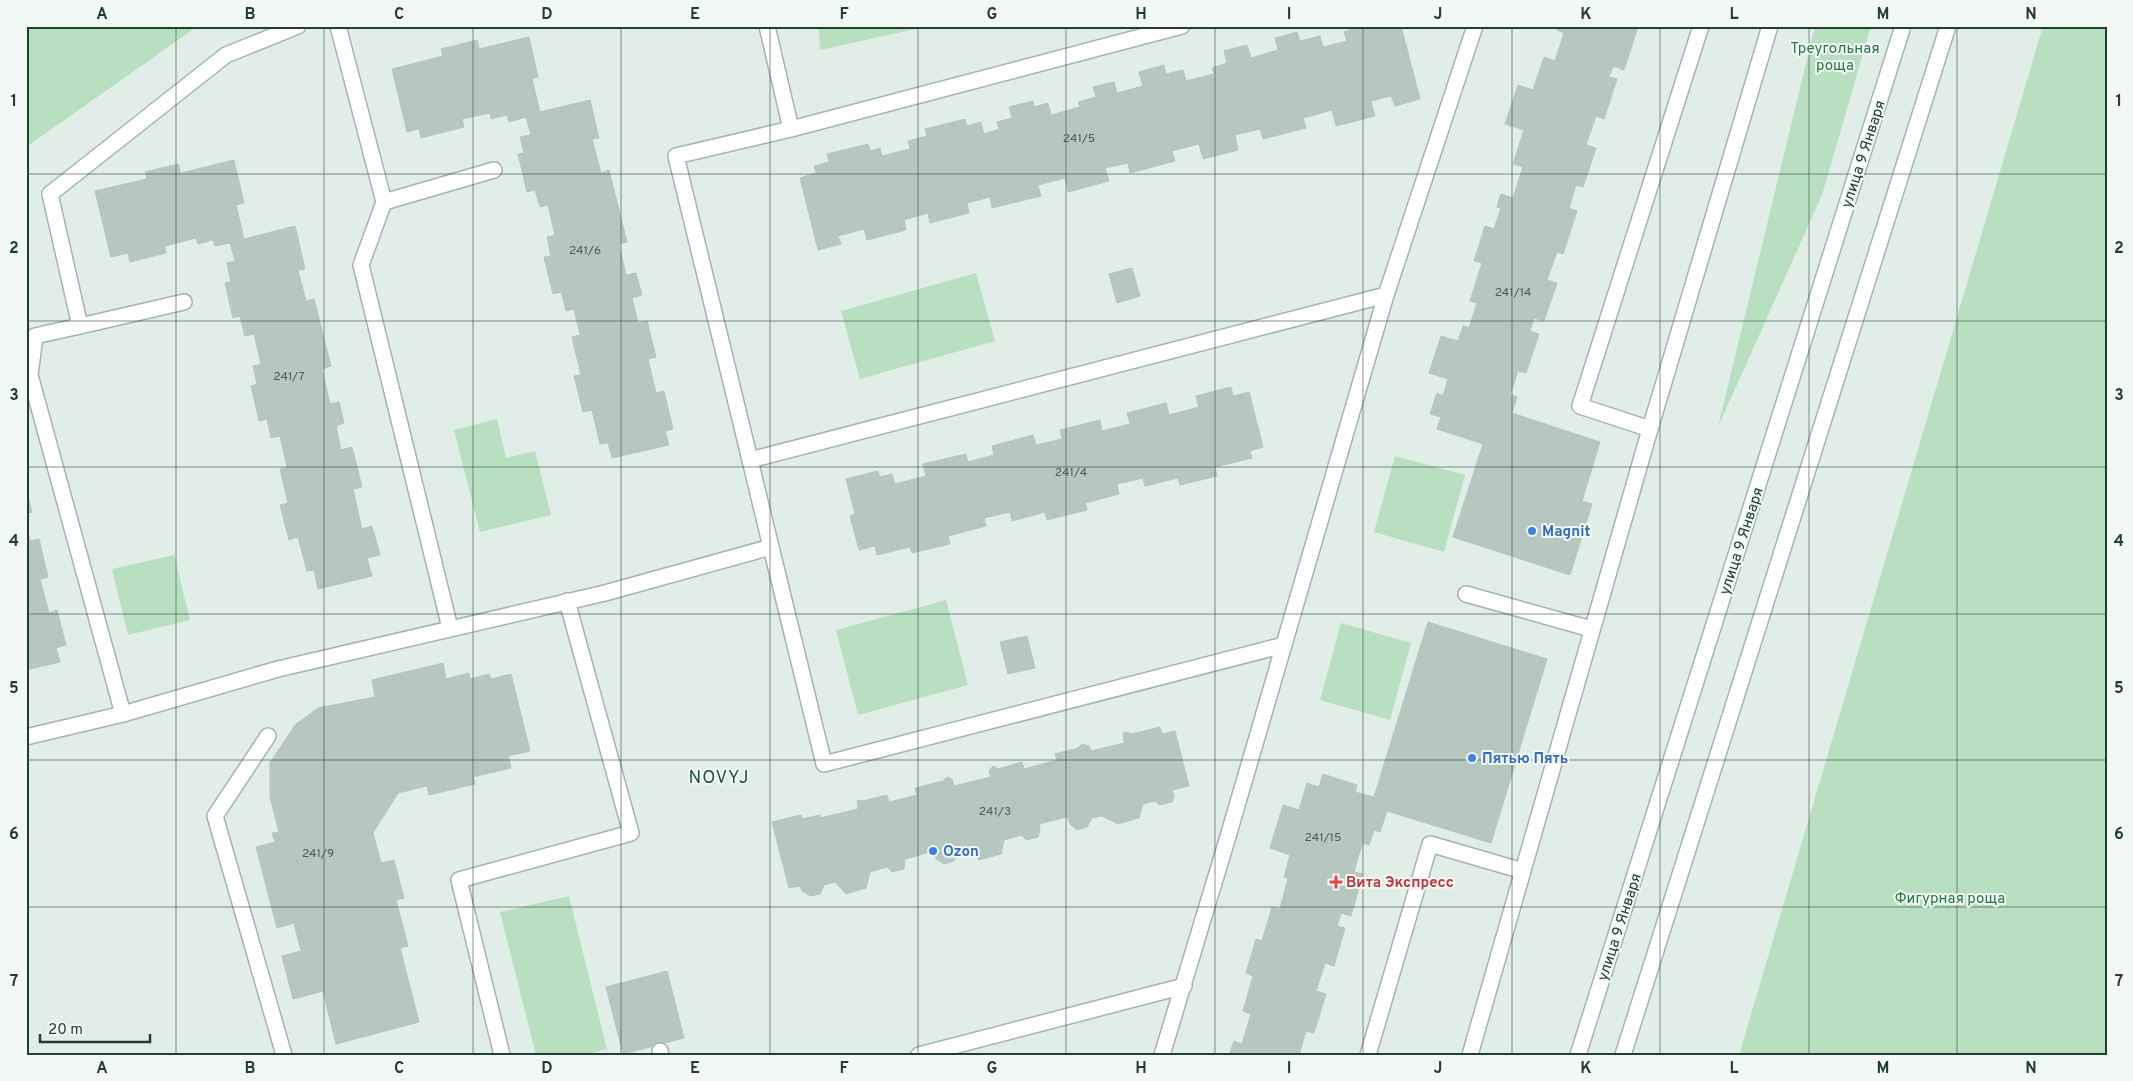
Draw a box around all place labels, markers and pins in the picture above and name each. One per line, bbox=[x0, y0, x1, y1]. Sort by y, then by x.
place label: Magnit bbox=[1542, 523, 1590, 542]
marker: Magnit bbox=[1526, 525, 1538, 537]
place label: Пятью Пять bbox=[1482, 750, 1568, 769]
marker: Пятью Пять bbox=[1466, 752, 1478, 764]
place label: Ozon bbox=[943, 843, 979, 862]
marker: Ozon bbox=[927, 845, 939, 857]
place label: Вита Экспресс bbox=[1346, 874, 1454, 893]
marker: Вита Экспресс bbox=[1330, 876, 1342, 888]

